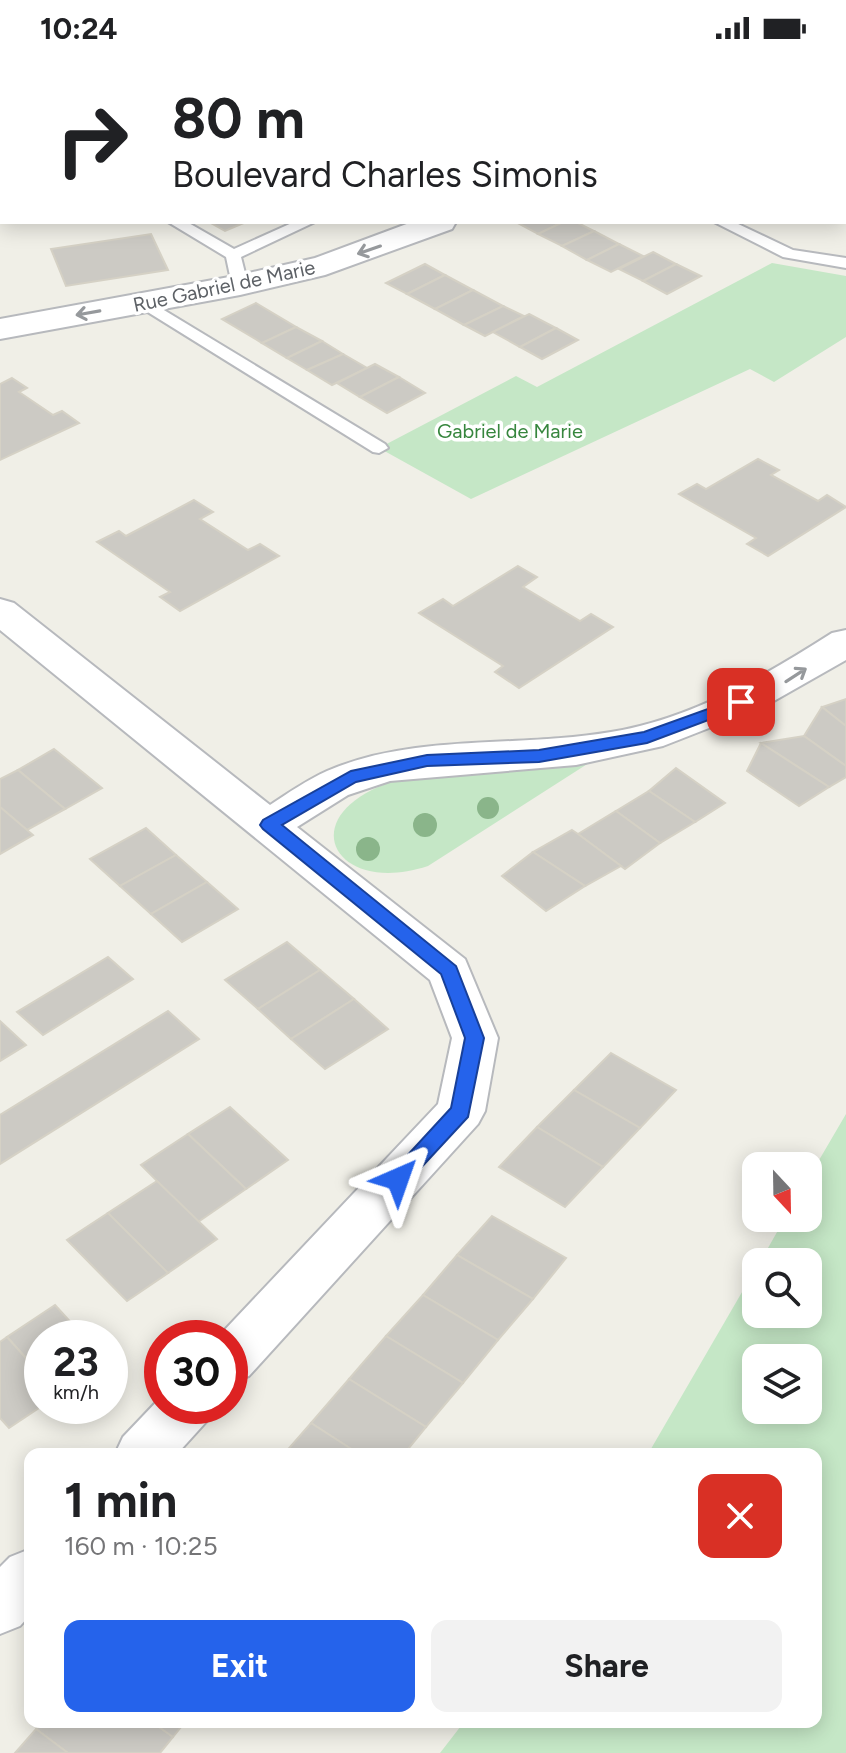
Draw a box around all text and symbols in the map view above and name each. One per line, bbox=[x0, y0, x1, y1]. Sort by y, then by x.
text: 10:24 bbox=[40, 10, 118, 47]
text: 80 m bbox=[172, 85, 305, 152]
icon: right bbox=[40, 88, 144, 192]
text: Boulevard Charles Simonis bbox=[172, 153, 598, 196]
one-way arrow bbox=[356, 244, 381, 259]
street label: Rue Gabriel de Marie bbox=[131, 255, 317, 317]
one-way arrow bbox=[76, 306, 101, 321]
park label: Gabriel de Marie bbox=[437, 419, 583, 443]
one-way arrow bbox=[785, 666, 807, 683]
pin bbox=[707, 668, 775, 736]
icon: arrive bbox=[719, 680, 763, 724]
position arrow bbox=[356, 1137, 440, 1221]
north arrow bbox=[742, 1152, 822, 1232]
map controls bbox=[742, 1152, 822, 1424]
button: search bbox=[742, 1248, 822, 1328]
speed limit sign: 30 bbox=[144, 1320, 248, 1424]
text: 23 bbox=[53, 1338, 99, 1386]
button: layers bbox=[742, 1344, 822, 1424]
text: km/h bbox=[53, 1380, 99, 1404]
text: 1 min bbox=[64, 1471, 177, 1529]
button: close bbox=[698, 1474, 782, 1558]
text: 160 m · 10:25 bbox=[64, 1530, 218, 1562]
button: Exit bbox=[64, 1620, 415, 1712]
button: Share bbox=[431, 1620, 782, 1712]

